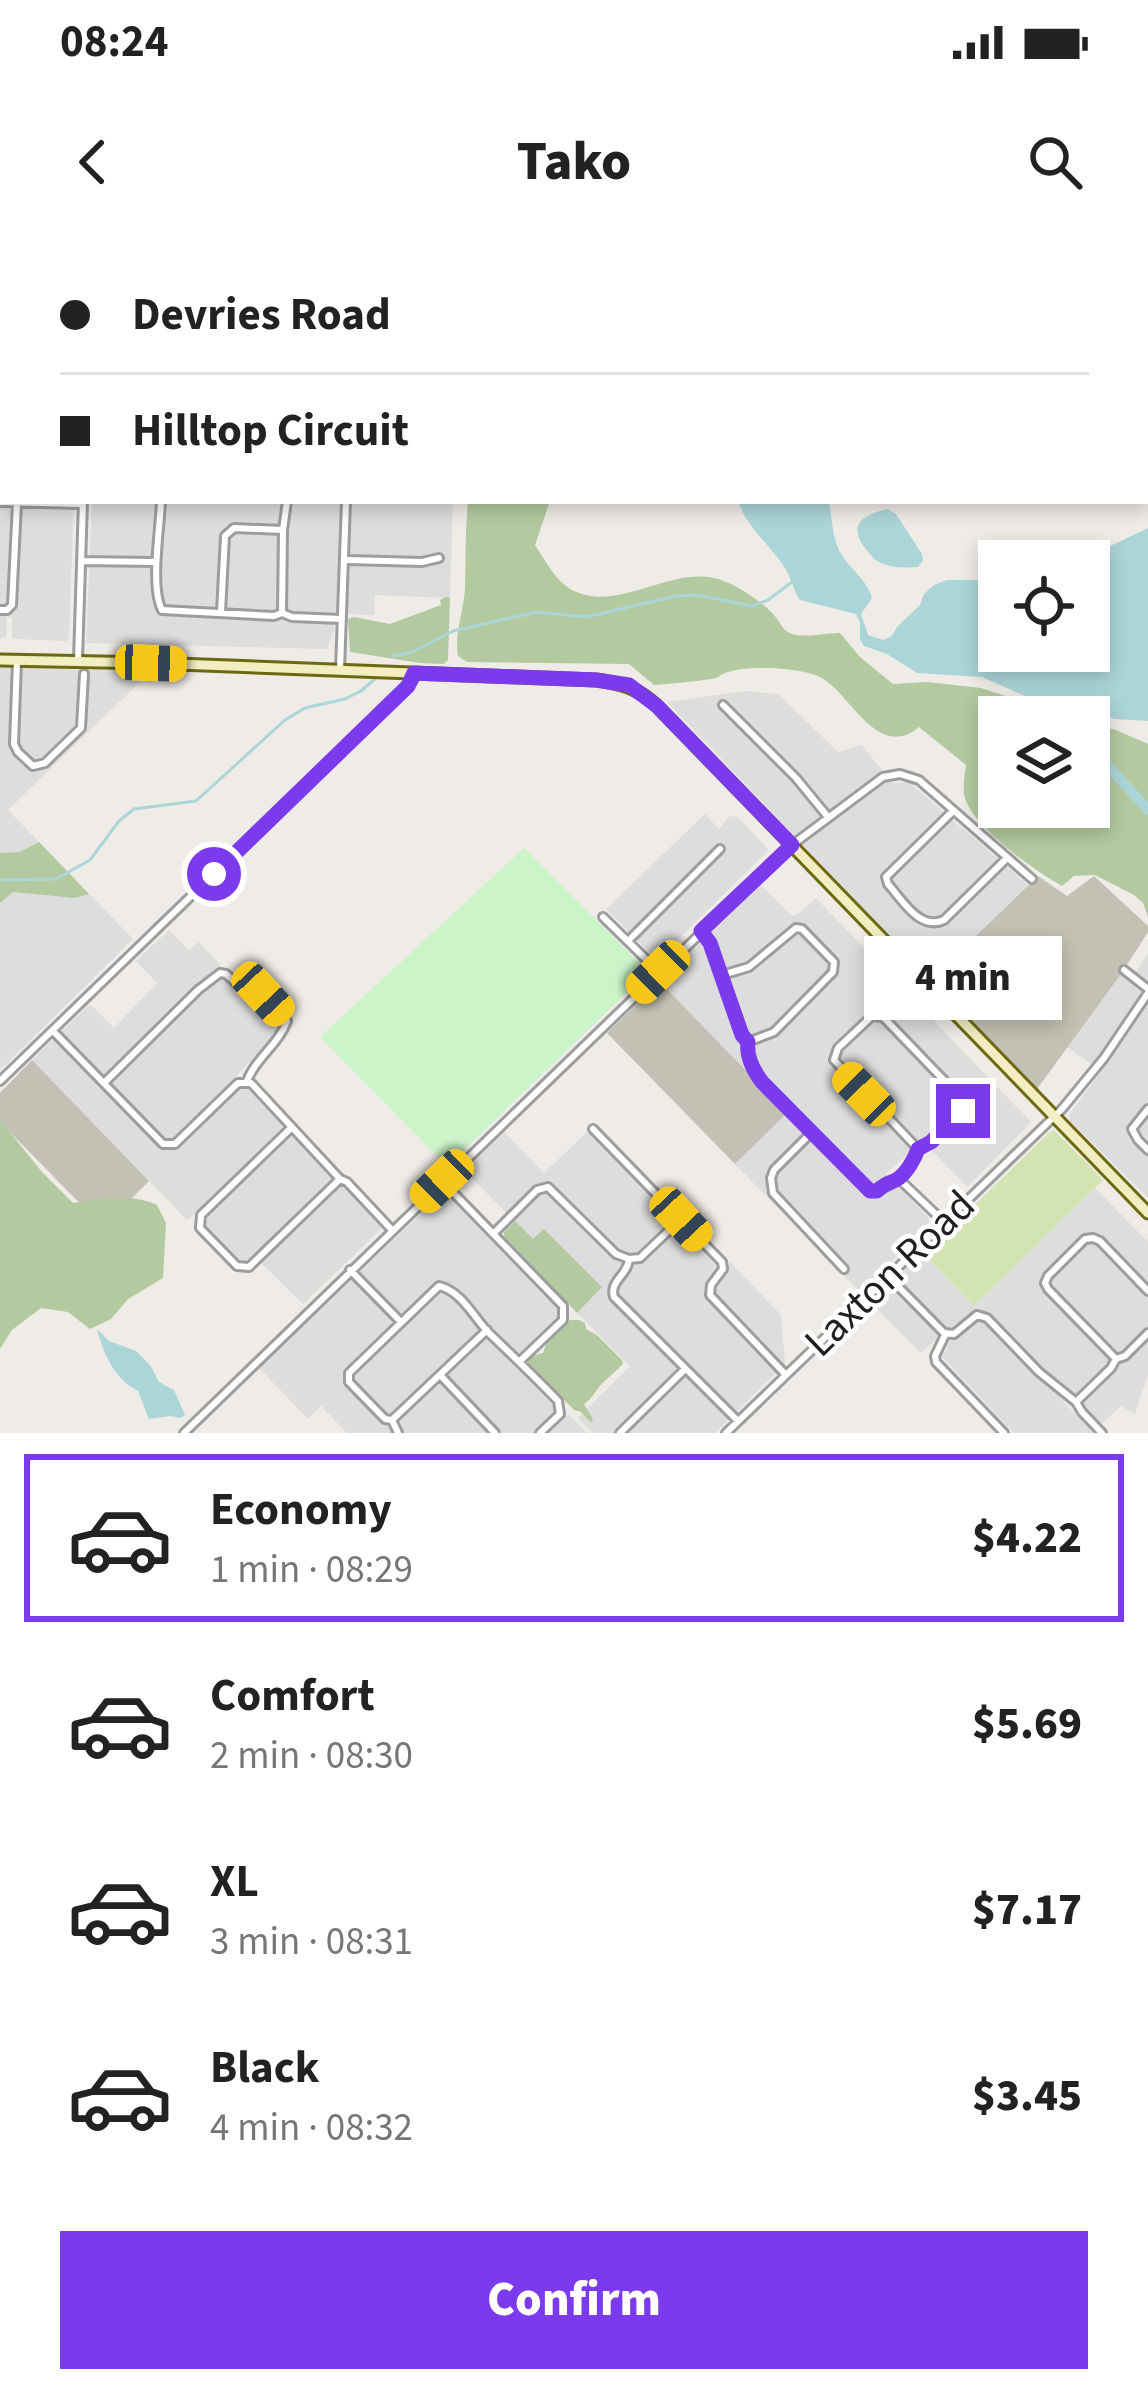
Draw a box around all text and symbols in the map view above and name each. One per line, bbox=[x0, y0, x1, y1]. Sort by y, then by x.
text: 08:24 bbox=[60, 10, 169, 74]
text: Tako bbox=[517, 124, 631, 201]
icon: back bbox=[60, 129, 126, 195]
icon: search bbox=[1022, 129, 1088, 195]
text: Devries Road bbox=[132, 283, 391, 347]
text: Hilltop Circuit bbox=[132, 399, 409, 463]
map controls bbox=[978, 540, 1110, 828]
button: locate bbox=[978, 540, 1110, 672]
car bbox=[114, 644, 188, 682]
button: layers bbox=[978, 696, 1110, 828]
route start bbox=[187, 847, 241, 901]
car bbox=[620, 934, 696, 1010]
callout: 4 min bbox=[864, 937, 1062, 1021]
text: 4 min bbox=[915, 950, 1011, 1006]
car bbox=[225, 955, 301, 1033]
car bbox=[826, 1056, 902, 1132]
route end bbox=[936, 1084, 990, 1138]
car bbox=[404, 1143, 480, 1219]
street label: Laxton Road bbox=[791, 1177, 989, 1371]
car bbox=[643, 1180, 719, 1258]
text: Economy bbox=[210, 1478, 392, 1542]
icon: car bbox=[66, 1484, 174, 1592]
text: $4.22 bbox=[972, 1506, 1082, 1570]
text: 1 min · 08:29 bbox=[210, 1542, 413, 1598]
text: Comfort bbox=[210, 1664, 375, 1728]
icon: car bbox=[66, 1670, 174, 1778]
text: $5.69 bbox=[972, 1692, 1082, 1756]
text: 2 min · 08:30 bbox=[210, 1728, 413, 1784]
text: XL bbox=[210, 1850, 259, 1914]
icon: car bbox=[66, 1856, 174, 1964]
text: $7.17 bbox=[972, 1878, 1082, 1942]
text: 3 min · 08:31 bbox=[210, 1914, 413, 1970]
text: Black bbox=[210, 2036, 320, 2100]
icon: car bbox=[66, 2042, 174, 2150]
text: $3.45 bbox=[972, 2064, 1082, 2128]
text: 4 min · 08:32 bbox=[210, 2100, 413, 2156]
button: Confirm bbox=[60, 2231, 1088, 2369]

